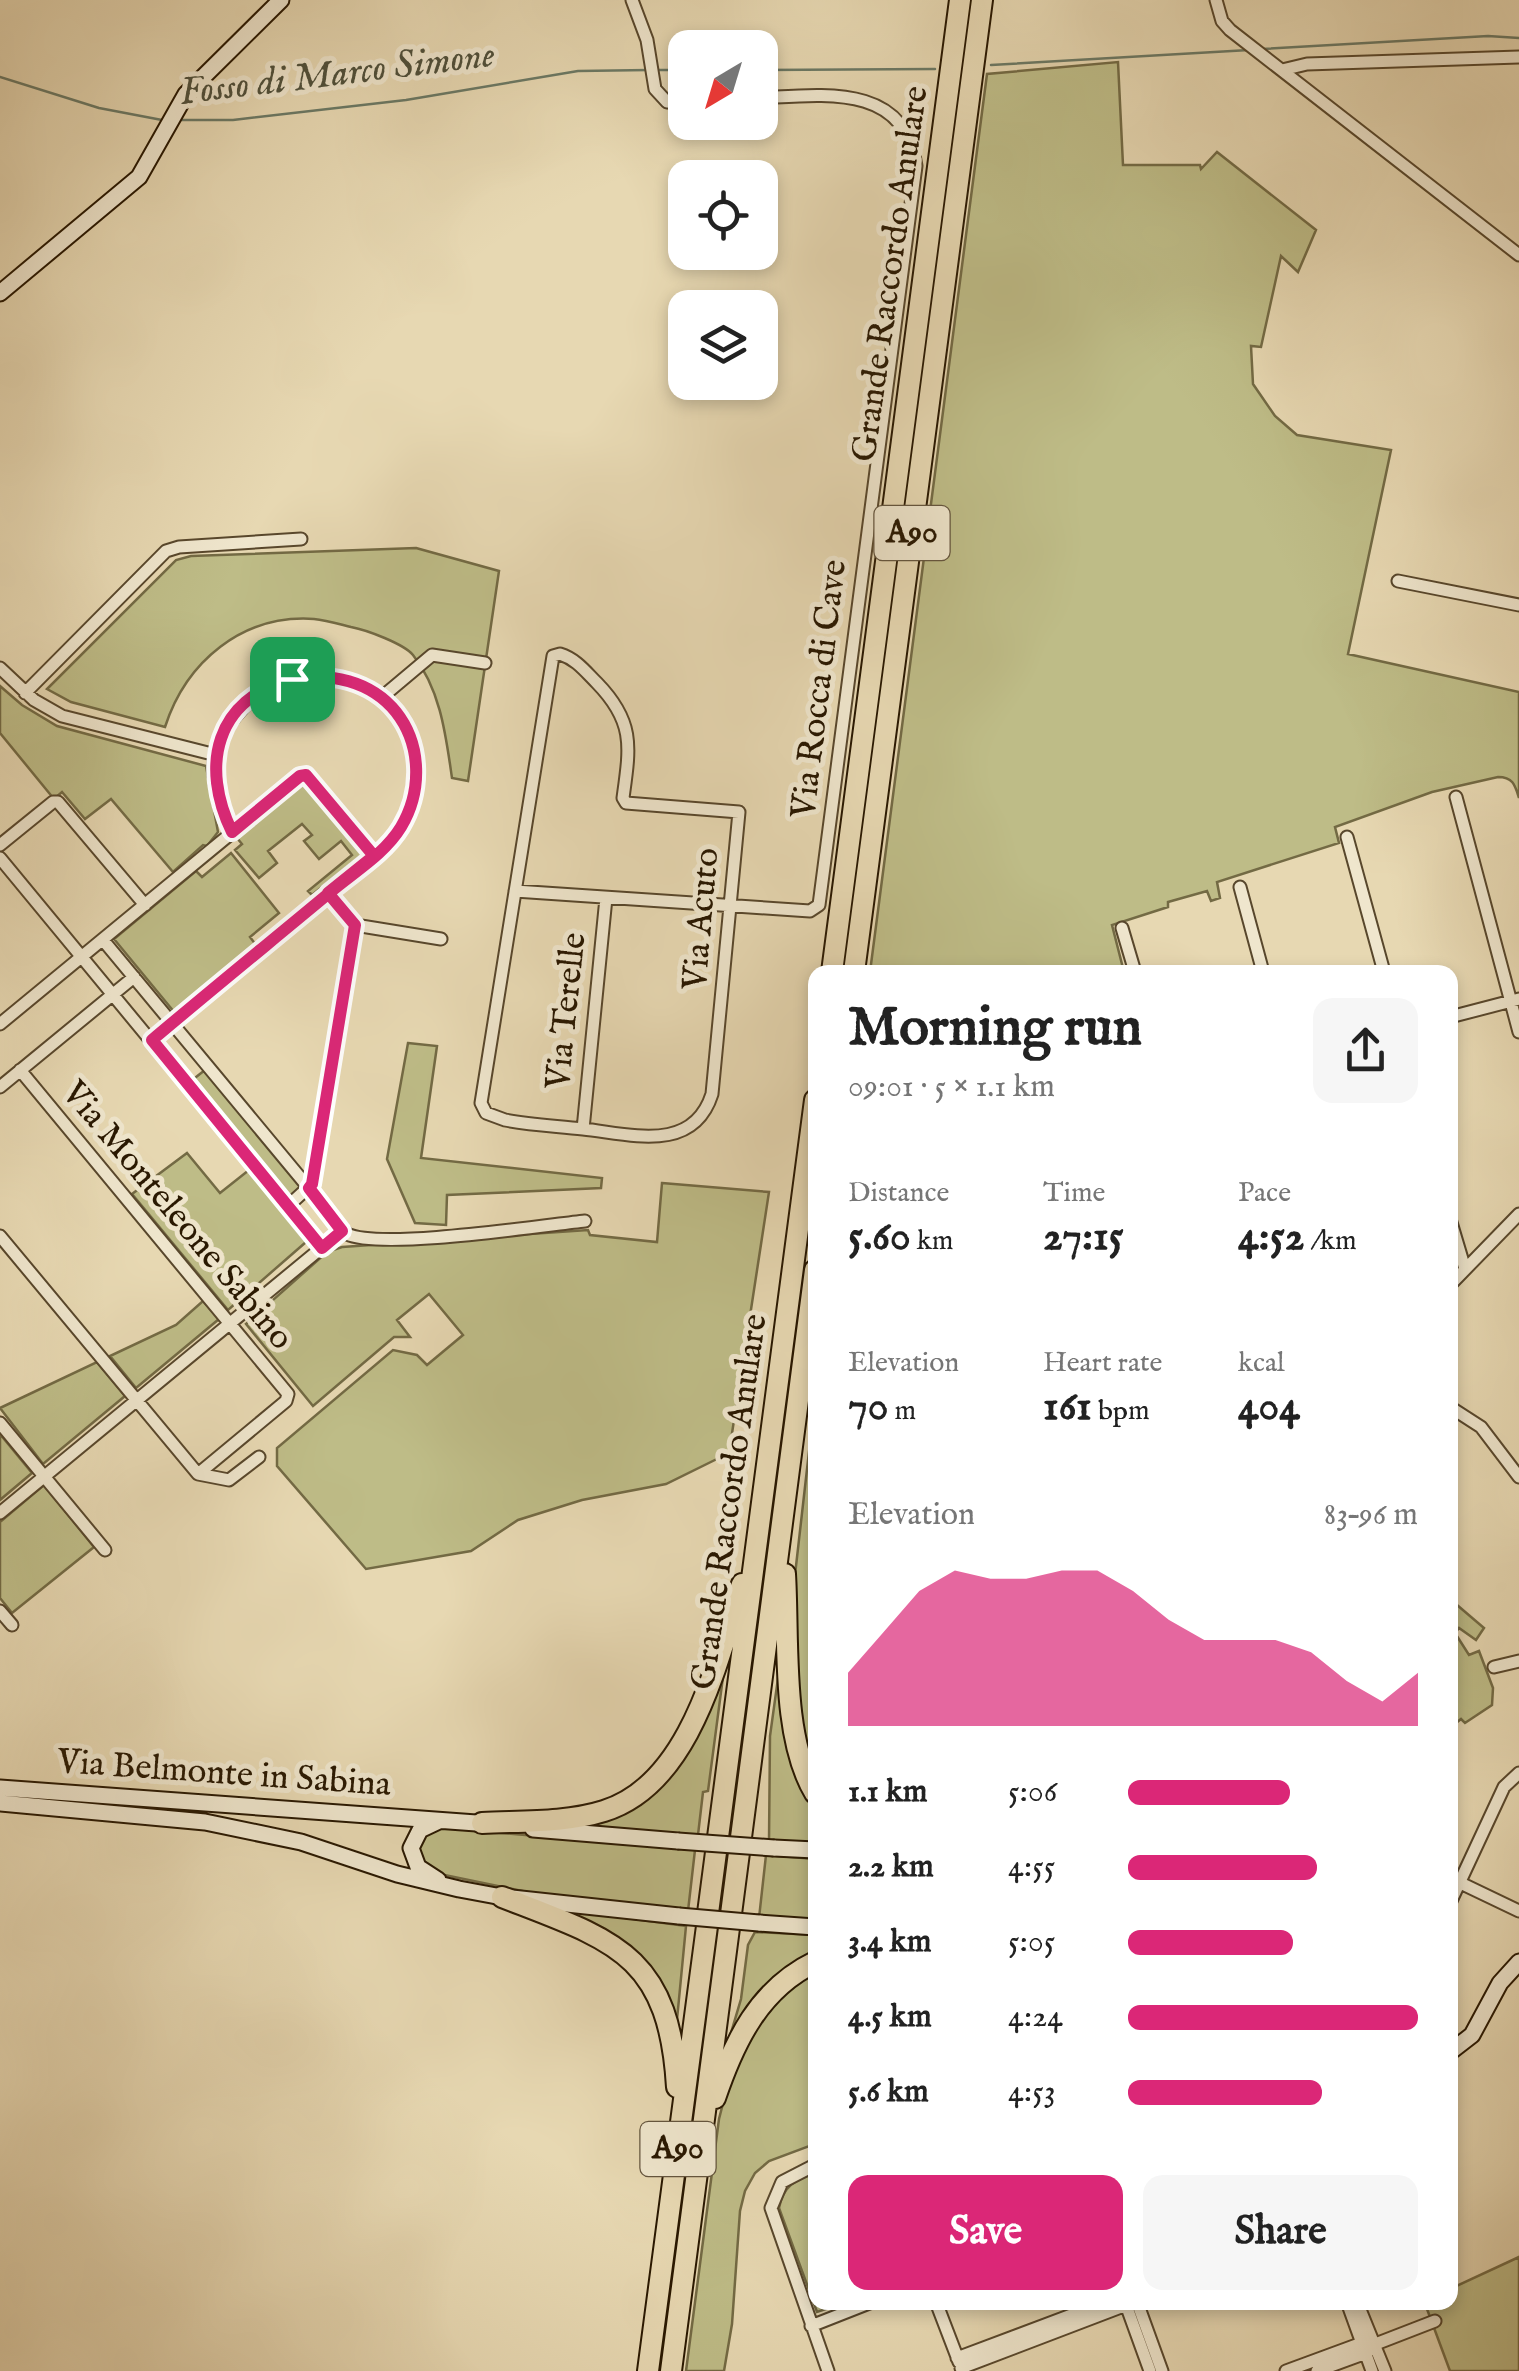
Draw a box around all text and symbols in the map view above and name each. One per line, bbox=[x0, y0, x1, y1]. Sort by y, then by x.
north arrow bbox=[668, 30, 778, 140]
map controls bbox=[668, 30, 778, 400]
water label: Fosso di Marco Simone bbox=[177, 32, 498, 118]
street label: Grande Raccordo Anulare bbox=[842, 83, 940, 465]
button: locate bbox=[668, 160, 778, 270]
button: layers bbox=[668, 290, 778, 400]
road number: A90 bbox=[874, 506, 950, 560]
street label: Via Rocca di Cave bbox=[782, 557, 858, 822]
pin bbox=[250, 637, 335, 722]
icon: arrive bbox=[265, 652, 320, 707]
street label: Via Acuto bbox=[673, 846, 731, 993]
street label: Via Terelle bbox=[536, 930, 598, 1093]
text: Morning run bbox=[848, 994, 1142, 1064]
button: share bbox=[1313, 998, 1418, 1103]
text: 09:01 · 5 × 1.1 km bbox=[848, 1067, 1055, 1108]
street label: Via Monteleone Sabino bbox=[50, 1071, 303, 1360]
text: Distance bbox=[848, 1176, 949, 1211]
text: Time bbox=[1043, 1176, 1105, 1211]
text: Pace bbox=[1238, 1176, 1291, 1211]
text: 5.60 bbox=[848, 1211, 911, 1264]
text: 27:15 bbox=[1043, 1211, 1124, 1264]
text: 4:52 bbox=[1238, 1211, 1304, 1264]
text: km bbox=[911, 1224, 953, 1259]
text: /km bbox=[1304, 1224, 1357, 1259]
street label: Grande Raccordo Anulare bbox=[681, 1311, 779, 1693]
text: Elevation bbox=[848, 1346, 959, 1381]
text: Heart rate bbox=[1043, 1346, 1162, 1381]
text: kcal bbox=[1238, 1346, 1285, 1381]
text: 70 bbox=[848, 1381, 888, 1434]
text: 161 bbox=[1043, 1381, 1092, 1434]
text: 404 bbox=[1238, 1381, 1300, 1434]
text: m bbox=[888, 1394, 916, 1429]
text: bpm bbox=[1092, 1394, 1150, 1429]
text: Elevation bbox=[848, 1495, 975, 1536]
text: 83–96 m bbox=[1324, 1495, 1418, 1536]
street label: Via Belmonte in Sabina bbox=[55, 1740, 393, 1808]
text: 1.1 km bbox=[848, 1772, 928, 1813]
text: 5:06 bbox=[1008, 1772, 1057, 1813]
text: 2.2 km bbox=[848, 1847, 934, 1888]
text: 4:55 bbox=[1008, 1847, 1055, 1888]
text: 3.4 km bbox=[848, 1922, 932, 1963]
text: 5:05 bbox=[1008, 1922, 1055, 1963]
text: 4.5 km bbox=[848, 1997, 932, 2038]
text: 4:24 bbox=[1008, 1997, 1063, 2038]
text: 5.6 km bbox=[848, 2072, 929, 2113]
text: 4:53 bbox=[1008, 2072, 1056, 2113]
road number: A90 bbox=[640, 2122, 716, 2176]
button: Save bbox=[848, 2175, 1123, 2290]
button: Share bbox=[1143, 2175, 1418, 2290]

